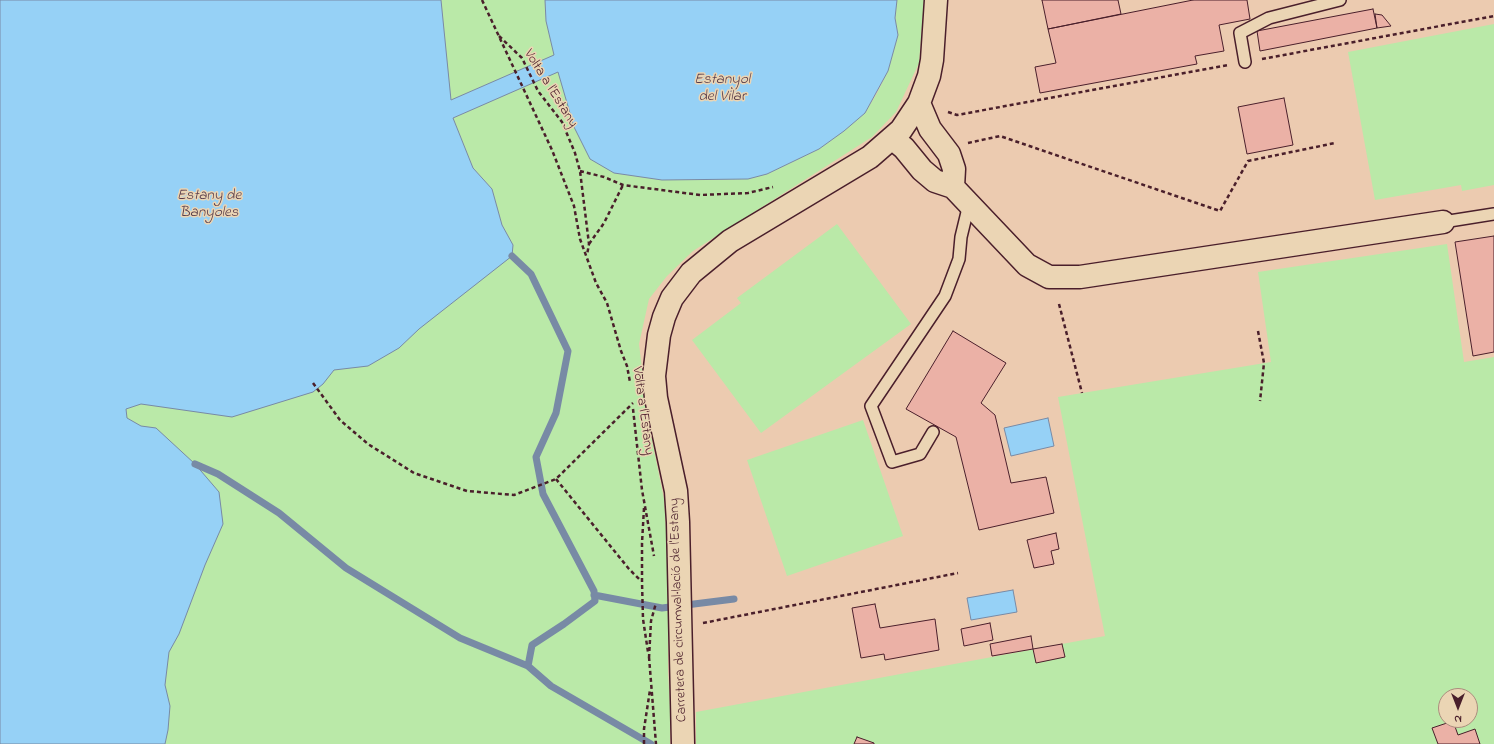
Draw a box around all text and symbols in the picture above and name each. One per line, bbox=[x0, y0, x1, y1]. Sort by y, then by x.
street label: Volta a l'Estany bbox=[519, 47, 581, 131]
water label: Estanyol del Vilar bbox=[694, 72, 750, 107]
water label: Estany de Banyoles bbox=[177, 188, 241, 223]
street label: Volta a l'Estany bbox=[627, 366, 657, 456]
street label: Carretera de circumval·lació de l'Estany bbox=[667, 498, 691, 722]
north arrow bbox=[1438, 688, 1478, 728]
text: N bbox=[1454, 711, 1462, 727]

